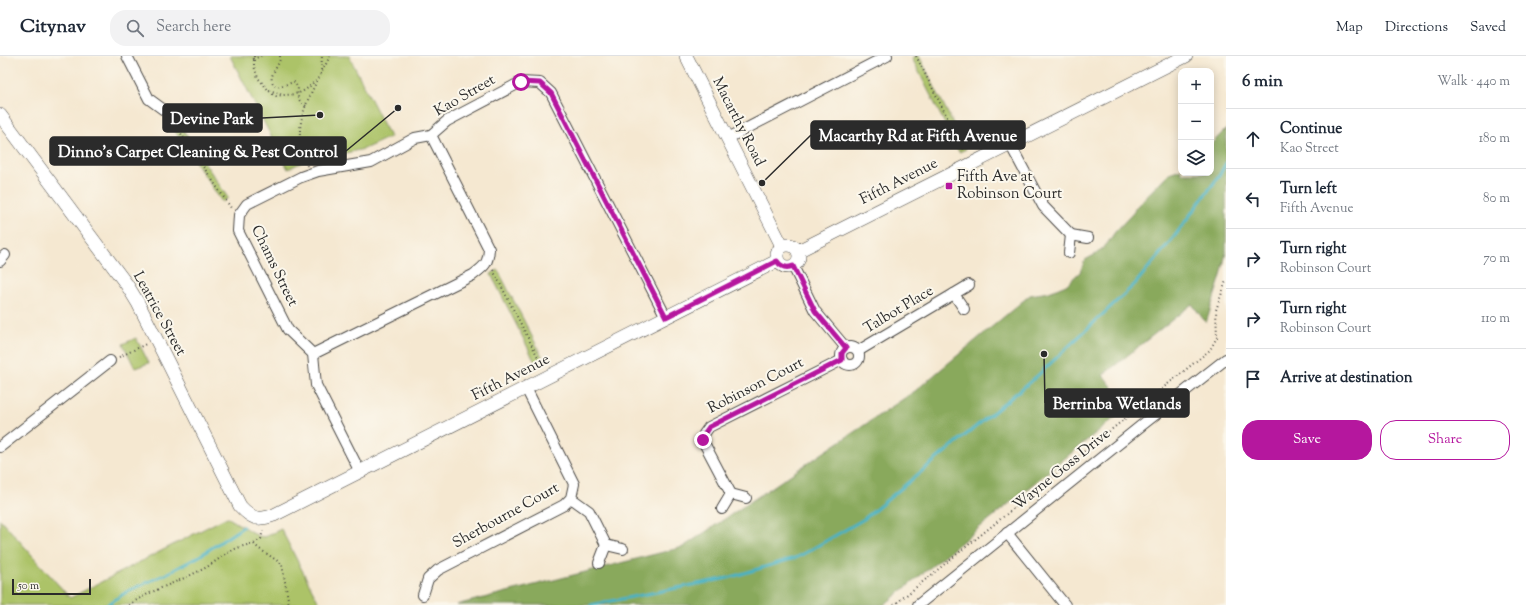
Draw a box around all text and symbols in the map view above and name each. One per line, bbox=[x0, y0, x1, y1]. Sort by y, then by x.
search box bbox=[110, 10, 390, 46]
text: Citynav bbox=[20, 14, 86, 41]
icon: search bbox=[124, 17, 146, 39]
text: Search here bbox=[156, 17, 231, 38]
text: Map bbox=[1336, 18, 1363, 38]
text: Directions bbox=[1385, 18, 1448, 38]
text: Saved bbox=[1470, 18, 1506, 38]
map controls bbox=[1178, 68, 1214, 176]
button: + bbox=[1178, 68, 1214, 104]
street label: Kao Street bbox=[430, 70, 500, 122]
text: 6 min bbox=[1242, 70, 1283, 94]
route start bbox=[512, 73, 530, 91]
text: Walk · 440 m bbox=[1437, 73, 1510, 91]
street label: Macarthy Road bbox=[706, 74, 770, 171]
callout: Devine Park bbox=[163, 104, 262, 132]
button: − bbox=[1178, 104, 1214, 140]
text: Devine Park bbox=[170, 109, 254, 132]
text: Continue bbox=[1280, 119, 1342, 140]
callout: Macarthy Rd at Fifth Avenue bbox=[811, 121, 1025, 149]
text: Macarthy Rd at Fifth Avenue bbox=[819, 126, 1018, 149]
icon: ahead bbox=[1242, 128, 1264, 150]
text: 180 m bbox=[1479, 130, 1510, 148]
callout: Dinno's Carpet Cleaning & Pest Control bbox=[50, 137, 346, 165]
button: layers bbox=[1178, 140, 1214, 176]
text: Kao Street bbox=[1280, 140, 1339, 158]
text: Dinno's Carpet Cleaning & Pest Control bbox=[58, 142, 338, 165]
street label: Fifth Avenue bbox=[856, 153, 942, 211]
place label: Fifth Ave at Robinson Court bbox=[957, 167, 1062, 205]
text: Turn left bbox=[1280, 179, 1337, 200]
marker: Fifth Ave at Robinson Court bbox=[944, 181, 954, 191]
icon: left bbox=[1242, 188, 1264, 210]
text: 80 m bbox=[1483, 190, 1510, 208]
text: Fifth Avenue bbox=[1280, 200, 1353, 218]
street label: Chams Street bbox=[245, 222, 303, 310]
text: Turn right bbox=[1280, 239, 1346, 260]
icon: right bbox=[1242, 248, 1264, 270]
text: 70 m bbox=[1483, 250, 1510, 268]
text: Robinson Court bbox=[1280, 260, 1371, 278]
street label: Leatrice Street bbox=[127, 268, 191, 360]
street label: Talbot Place bbox=[860, 281, 938, 339]
text: Turn right bbox=[1280, 299, 1346, 320]
icon: right bbox=[1242, 308, 1264, 330]
text: 110 m bbox=[1481, 310, 1510, 328]
text: Robinson Court bbox=[1280, 320, 1371, 338]
street label: Fifth Avenue bbox=[468, 349, 554, 407]
street label: Robinson Court bbox=[704, 353, 808, 419]
icon: arrive bbox=[1242, 368, 1264, 390]
text: Arrive at destination bbox=[1280, 368, 1413, 389]
callout: Berrinba Wetlands bbox=[1045, 389, 1189, 417]
text: Berrinba Wetlands bbox=[1053, 394, 1181, 417]
button: Save bbox=[1242, 420, 1372, 460]
button: Share bbox=[1380, 420, 1510, 460]
street label: Wayne Goss Drive bbox=[1009, 424, 1115, 516]
route end bbox=[694, 431, 712, 449]
street label: Sherbourne Court bbox=[449, 478, 563, 554]
scale bar bbox=[12, 577, 91, 596]
text: 50 m bbox=[18, 578, 39, 594]

